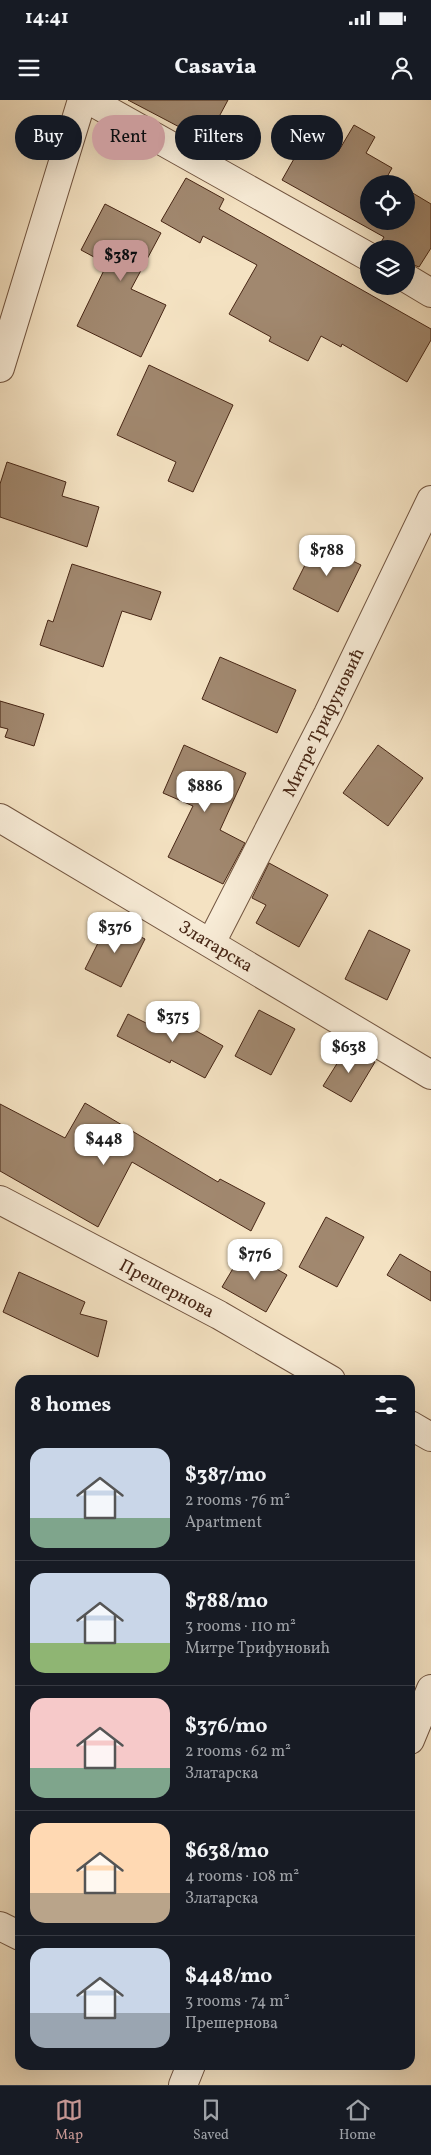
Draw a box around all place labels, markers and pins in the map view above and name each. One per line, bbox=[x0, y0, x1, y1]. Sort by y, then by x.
pin: $387 bbox=[91, 240, 151, 282]
pin: $788 bbox=[297, 534, 357, 577]
pin: $886 bbox=[175, 770, 235, 813]
pin: $376 bbox=[85, 912, 145, 954]
pin: $375 bbox=[143, 1000, 203, 1043]
pin: $638 bbox=[319, 1032, 379, 1074]
pin: $448 bbox=[74, 1124, 134, 1166]
pin: $776 bbox=[225, 1238, 285, 1281]

